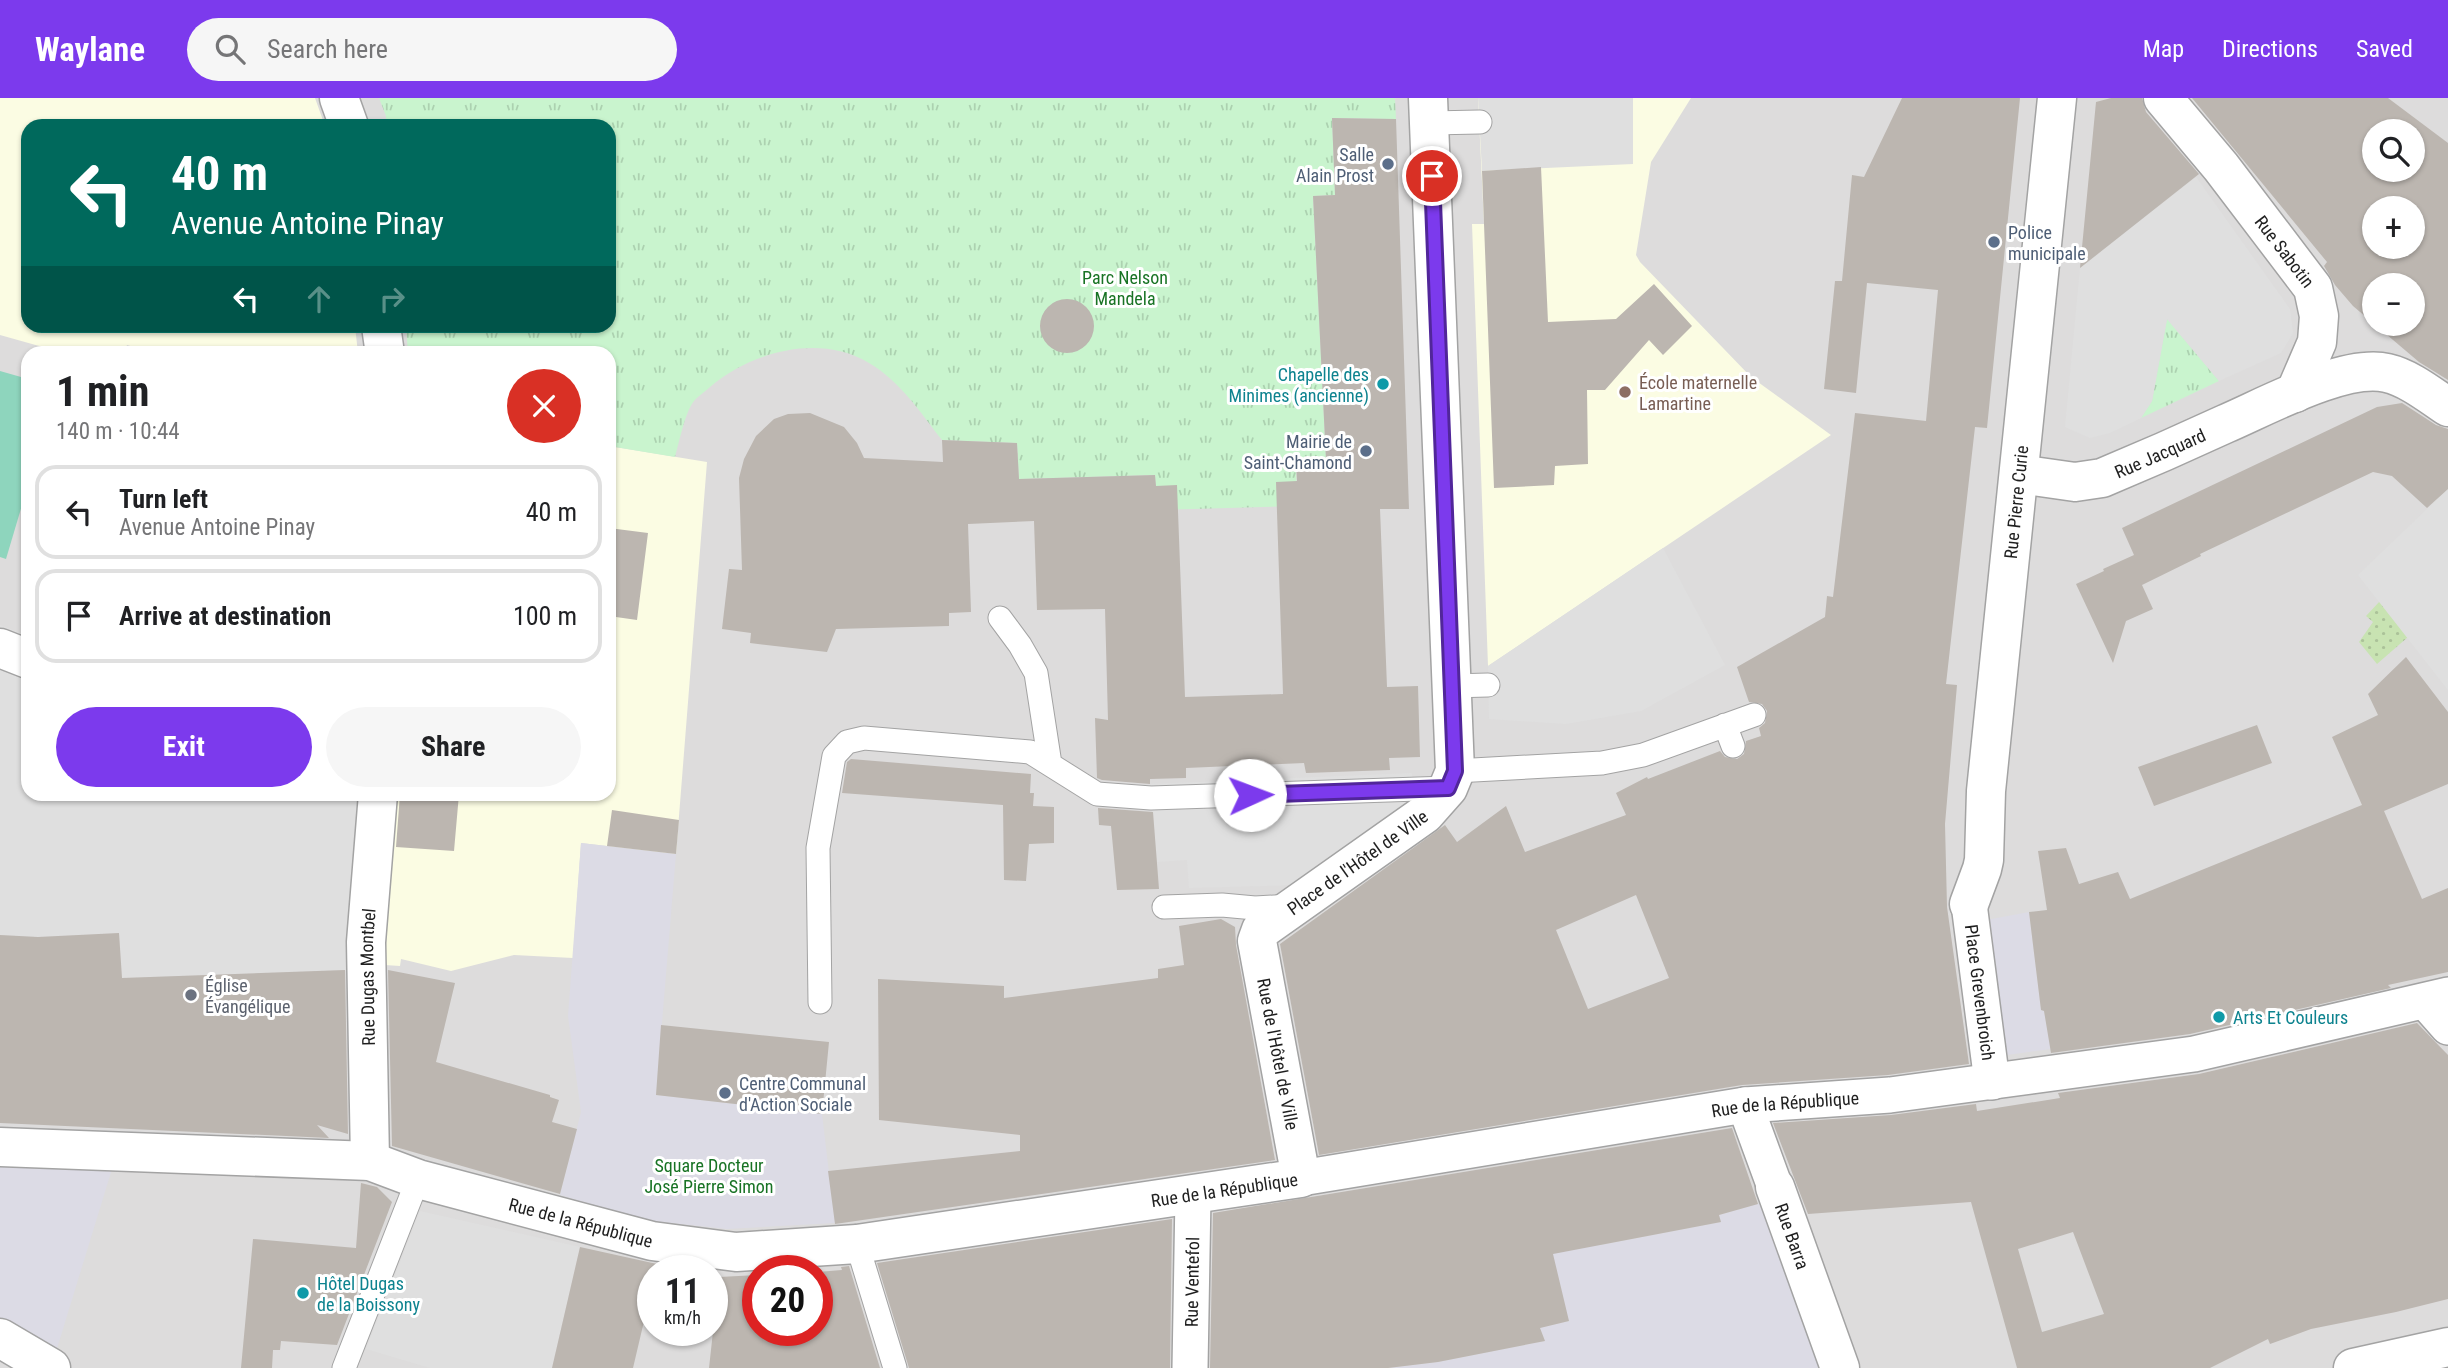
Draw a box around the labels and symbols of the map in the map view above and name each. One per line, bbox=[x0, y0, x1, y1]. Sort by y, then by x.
place label: Salle Alain Prost bbox=[1296, 144, 1374, 186]
pin bbox=[1402, 146, 1462, 206]
marker: Salle Alain Prost bbox=[1380, 156, 1396, 172]
street label: Rue Sabotin bbox=[2251, 211, 2319, 291]
place label: Police municipale bbox=[2008, 222, 2086, 264]
marker: Police municipale bbox=[1986, 234, 2002, 250]
park label: Parc Nelson Mandela bbox=[1082, 267, 1168, 309]
place label: Chapelle des Minimes (ancienne) bbox=[1229, 364, 1369, 407]
place label: École maternelle Lamartine bbox=[1639, 372, 1757, 414]
marker: Chapelle des Minimes (ancienne) bbox=[1375, 376, 1391, 392]
marker: École maternelle Lamartine bbox=[1617, 384, 1633, 400]
street label: Rue Jacquard bbox=[2111, 424, 2209, 482]
place label: Mairie de Saint-Chamond bbox=[1244, 431, 1352, 473]
marker: Mairie de Saint-Chamond bbox=[1358, 443, 1374, 459]
street label: Rue Pierre Curie bbox=[1999, 444, 2032, 560]
position arrow bbox=[1213, 758, 1287, 832]
street label: Place de l'Hôtel de Ville bbox=[1283, 805, 1431, 919]
street label: Rue Dugas Montbel bbox=[355, 907, 379, 1046]
street label: Place Grevenbroich bbox=[1961, 923, 2000, 1062]
place label: Église Évangélique bbox=[205, 975, 290, 1017]
street label: Rue de l'Hôtel de Ville bbox=[1253, 976, 1303, 1132]
marker: Église Évangélique bbox=[183, 987, 199, 1003]
place label: Arts Et Couleurs bbox=[2233, 1007, 2348, 1028]
marker: Arts Et Couleurs bbox=[2211, 1009, 2227, 1025]
place label: Centre Communal d'Action Sociale bbox=[739, 1073, 866, 1115]
marker: Centre Communal d'Action Sociale bbox=[717, 1085, 733, 1101]
street label: Rue de la République bbox=[1710, 1087, 1860, 1121]
park label: Square Docteur José Pierre Simon bbox=[644, 1155, 774, 1197]
street label: Rue de la République bbox=[1150, 1168, 1299, 1211]
street label: Rue de la République bbox=[507, 1193, 655, 1251]
street label: Rue Barra bbox=[1771, 1200, 1814, 1272]
street label: Rue Ventefol bbox=[1180, 1237, 1203, 1327]
speed limit sign: 20 bbox=[742, 1255, 833, 1346]
place label: Hôtel Dugas de la Boissony bbox=[317, 1273, 421, 1315]
marker: Hôtel Dugas de la Boissony bbox=[295, 1285, 311, 1301]

